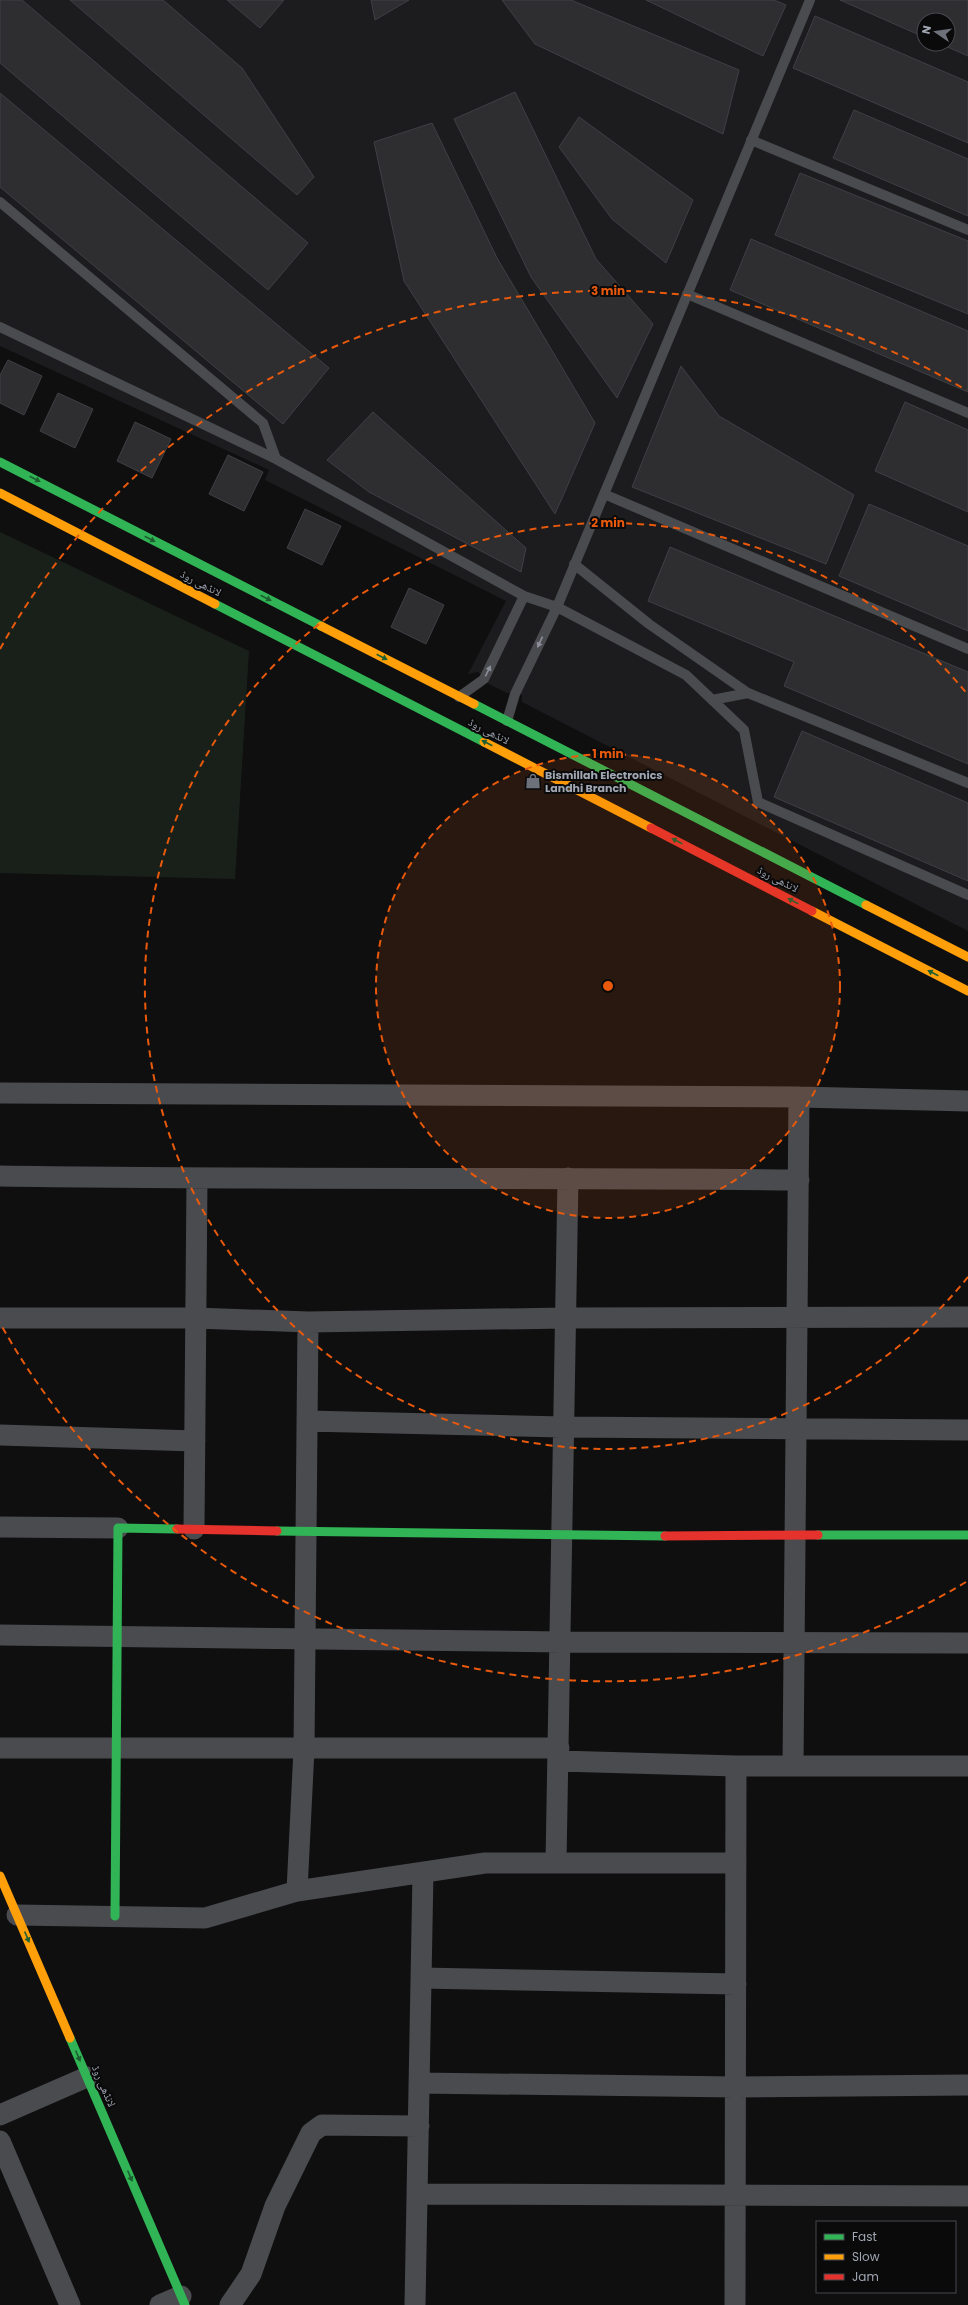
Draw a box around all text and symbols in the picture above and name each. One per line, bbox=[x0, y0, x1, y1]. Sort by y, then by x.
north arrow bbox=[916, 12, 956, 52]
text: N bbox=[918, 24, 935, 36]
text: 3 min bbox=[591, 282, 625, 299]
one-way arrow bbox=[29, 476, 40, 483]
text: 2 min bbox=[591, 514, 625, 531]
one-way arrow bbox=[145, 536, 156, 542]
street label: لانڈھی روڈ bbox=[178, 566, 224, 600]
one-way arrow bbox=[260, 595, 272, 601]
one-way arrow bbox=[537, 636, 543, 648]
one-way arrow bbox=[376, 654, 388, 660]
one-way arrow bbox=[485, 666, 491, 677]
street label: لانڈھی روڈ bbox=[466, 714, 512, 748]
one-way arrow bbox=[481, 740, 493, 747]
text: 1 min bbox=[592, 745, 624, 762]
place label: Bismillah Electronics Landhi Branch bbox=[545, 767, 663, 796]
shop icon: Bismillah Electronics Landhi Branch bbox=[524, 772, 542, 790]
one-way arrow bbox=[671, 838, 683, 844]
street label: لانڈھی روڈ bbox=[755, 862, 801, 896]
one-way arrow bbox=[787, 897, 799, 904]
one-way arrow bbox=[928, 970, 939, 976]
centre of rings bbox=[601, 979, 615, 993]
one-way arrow bbox=[24, 1932, 30, 1944]
one-way arrow bbox=[75, 2051, 81, 2062]
street label: لانڈھی روڈ bbox=[88, 2063, 120, 2110]
one-way arrow bbox=[127, 2170, 133, 2182]
legend bbox=[816, 2221, 956, 2293]
text: Fast bbox=[852, 2228, 877, 2245]
text: Slow bbox=[852, 2248, 880, 2265]
text: Jam bbox=[852, 2268, 879, 2285]

